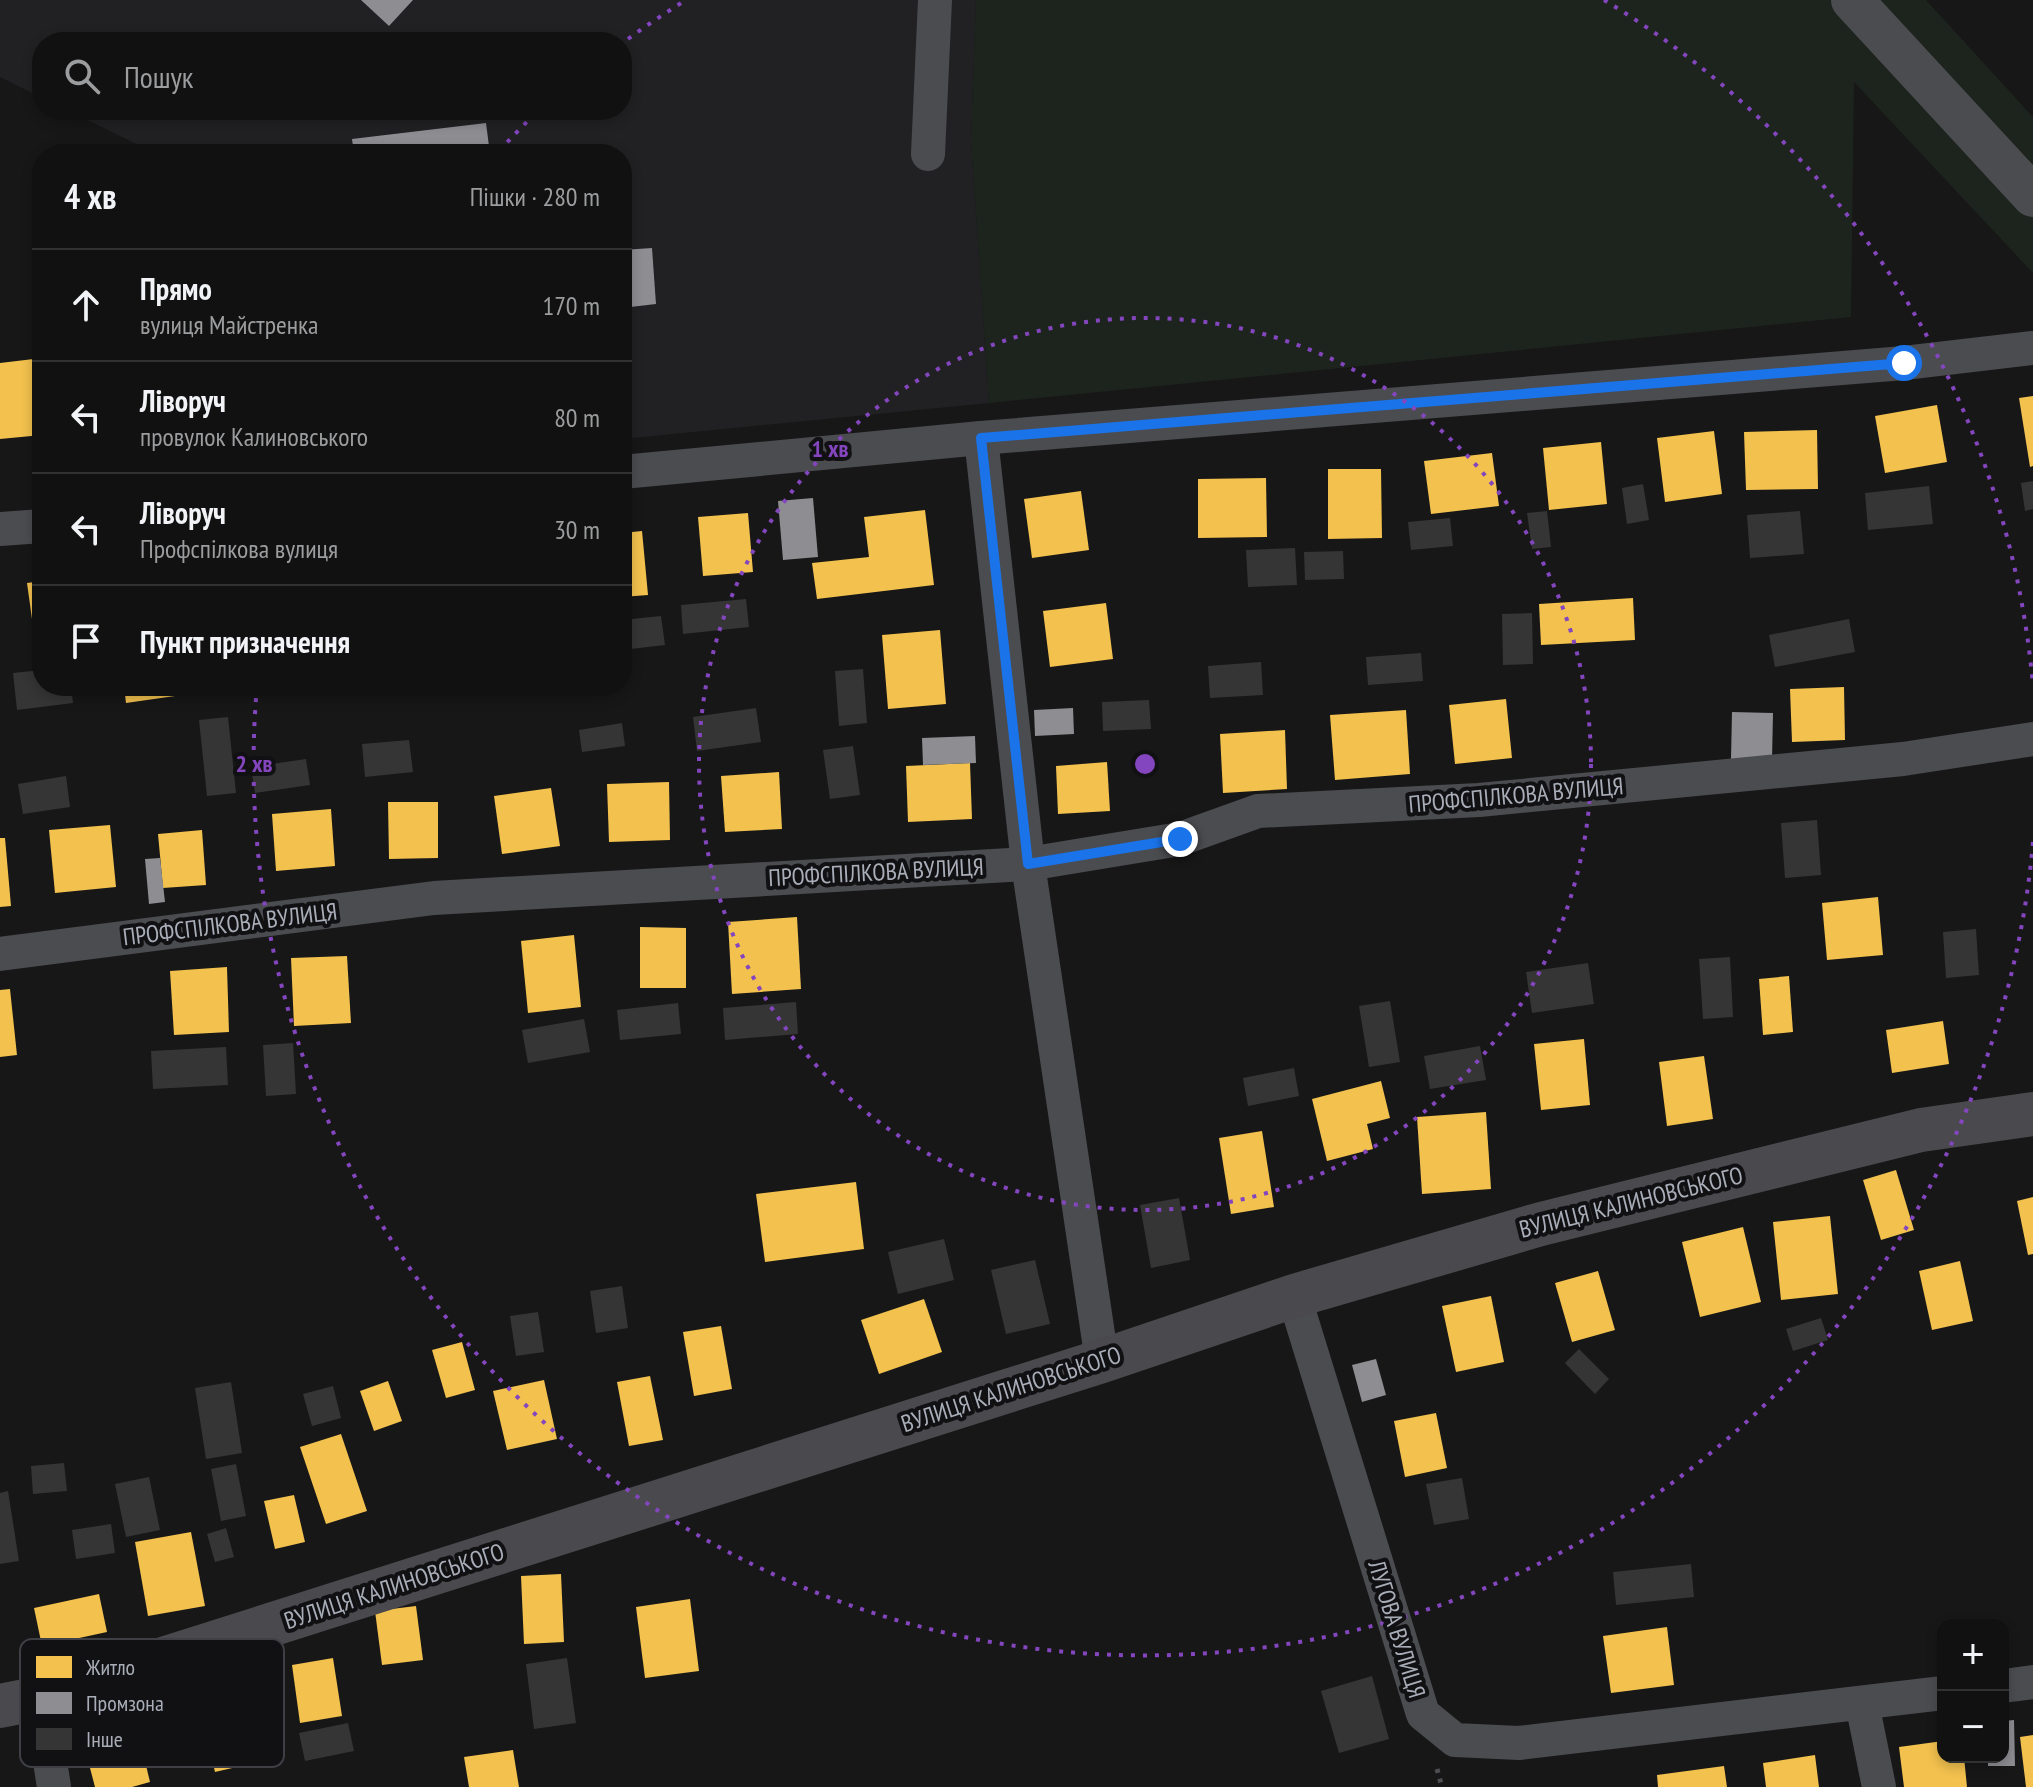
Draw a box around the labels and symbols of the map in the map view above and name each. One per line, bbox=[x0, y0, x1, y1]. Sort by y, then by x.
route start bbox=[1886, 345, 1922, 381]
text: 1 хв bbox=[812, 433, 848, 464]
text: 2 хв bbox=[236, 748, 272, 779]
centre of rings bbox=[1131, 750, 1159, 778]
street label: ПРОФСПІЛКОВА ВУЛИЦЯ bbox=[1407, 770, 1625, 820]
route end bbox=[1162, 821, 1198, 857]
street label: ПРОФСПІЛКОВА ВУЛИЦЯ bbox=[768, 851, 984, 893]
street label: ПРОФСПІЛКОВА ВУЛИЦЯ bbox=[121, 895, 339, 953]
street label: ВУЛИЦЯ КАЛИНОВСЬКОГО bbox=[1516, 1159, 1746, 1245]
street label: ВУЛИЦЯ КАЛИНОВСЬКОГО bbox=[897, 1339, 1125, 1439]
street label: ВУЛИЦЯ КАЛИНОВСЬКОГО bbox=[280, 1536, 508, 1636]
street label: ЛУГОВА ВУЛИЦЯ bbox=[1361, 1555, 1433, 1702]
legend bbox=[20, 1639, 284, 1767]
text: Житло bbox=[85, 1653, 135, 1681]
text: Промзона bbox=[86, 1689, 164, 1717]
text: Інше bbox=[86, 1725, 123, 1753]

